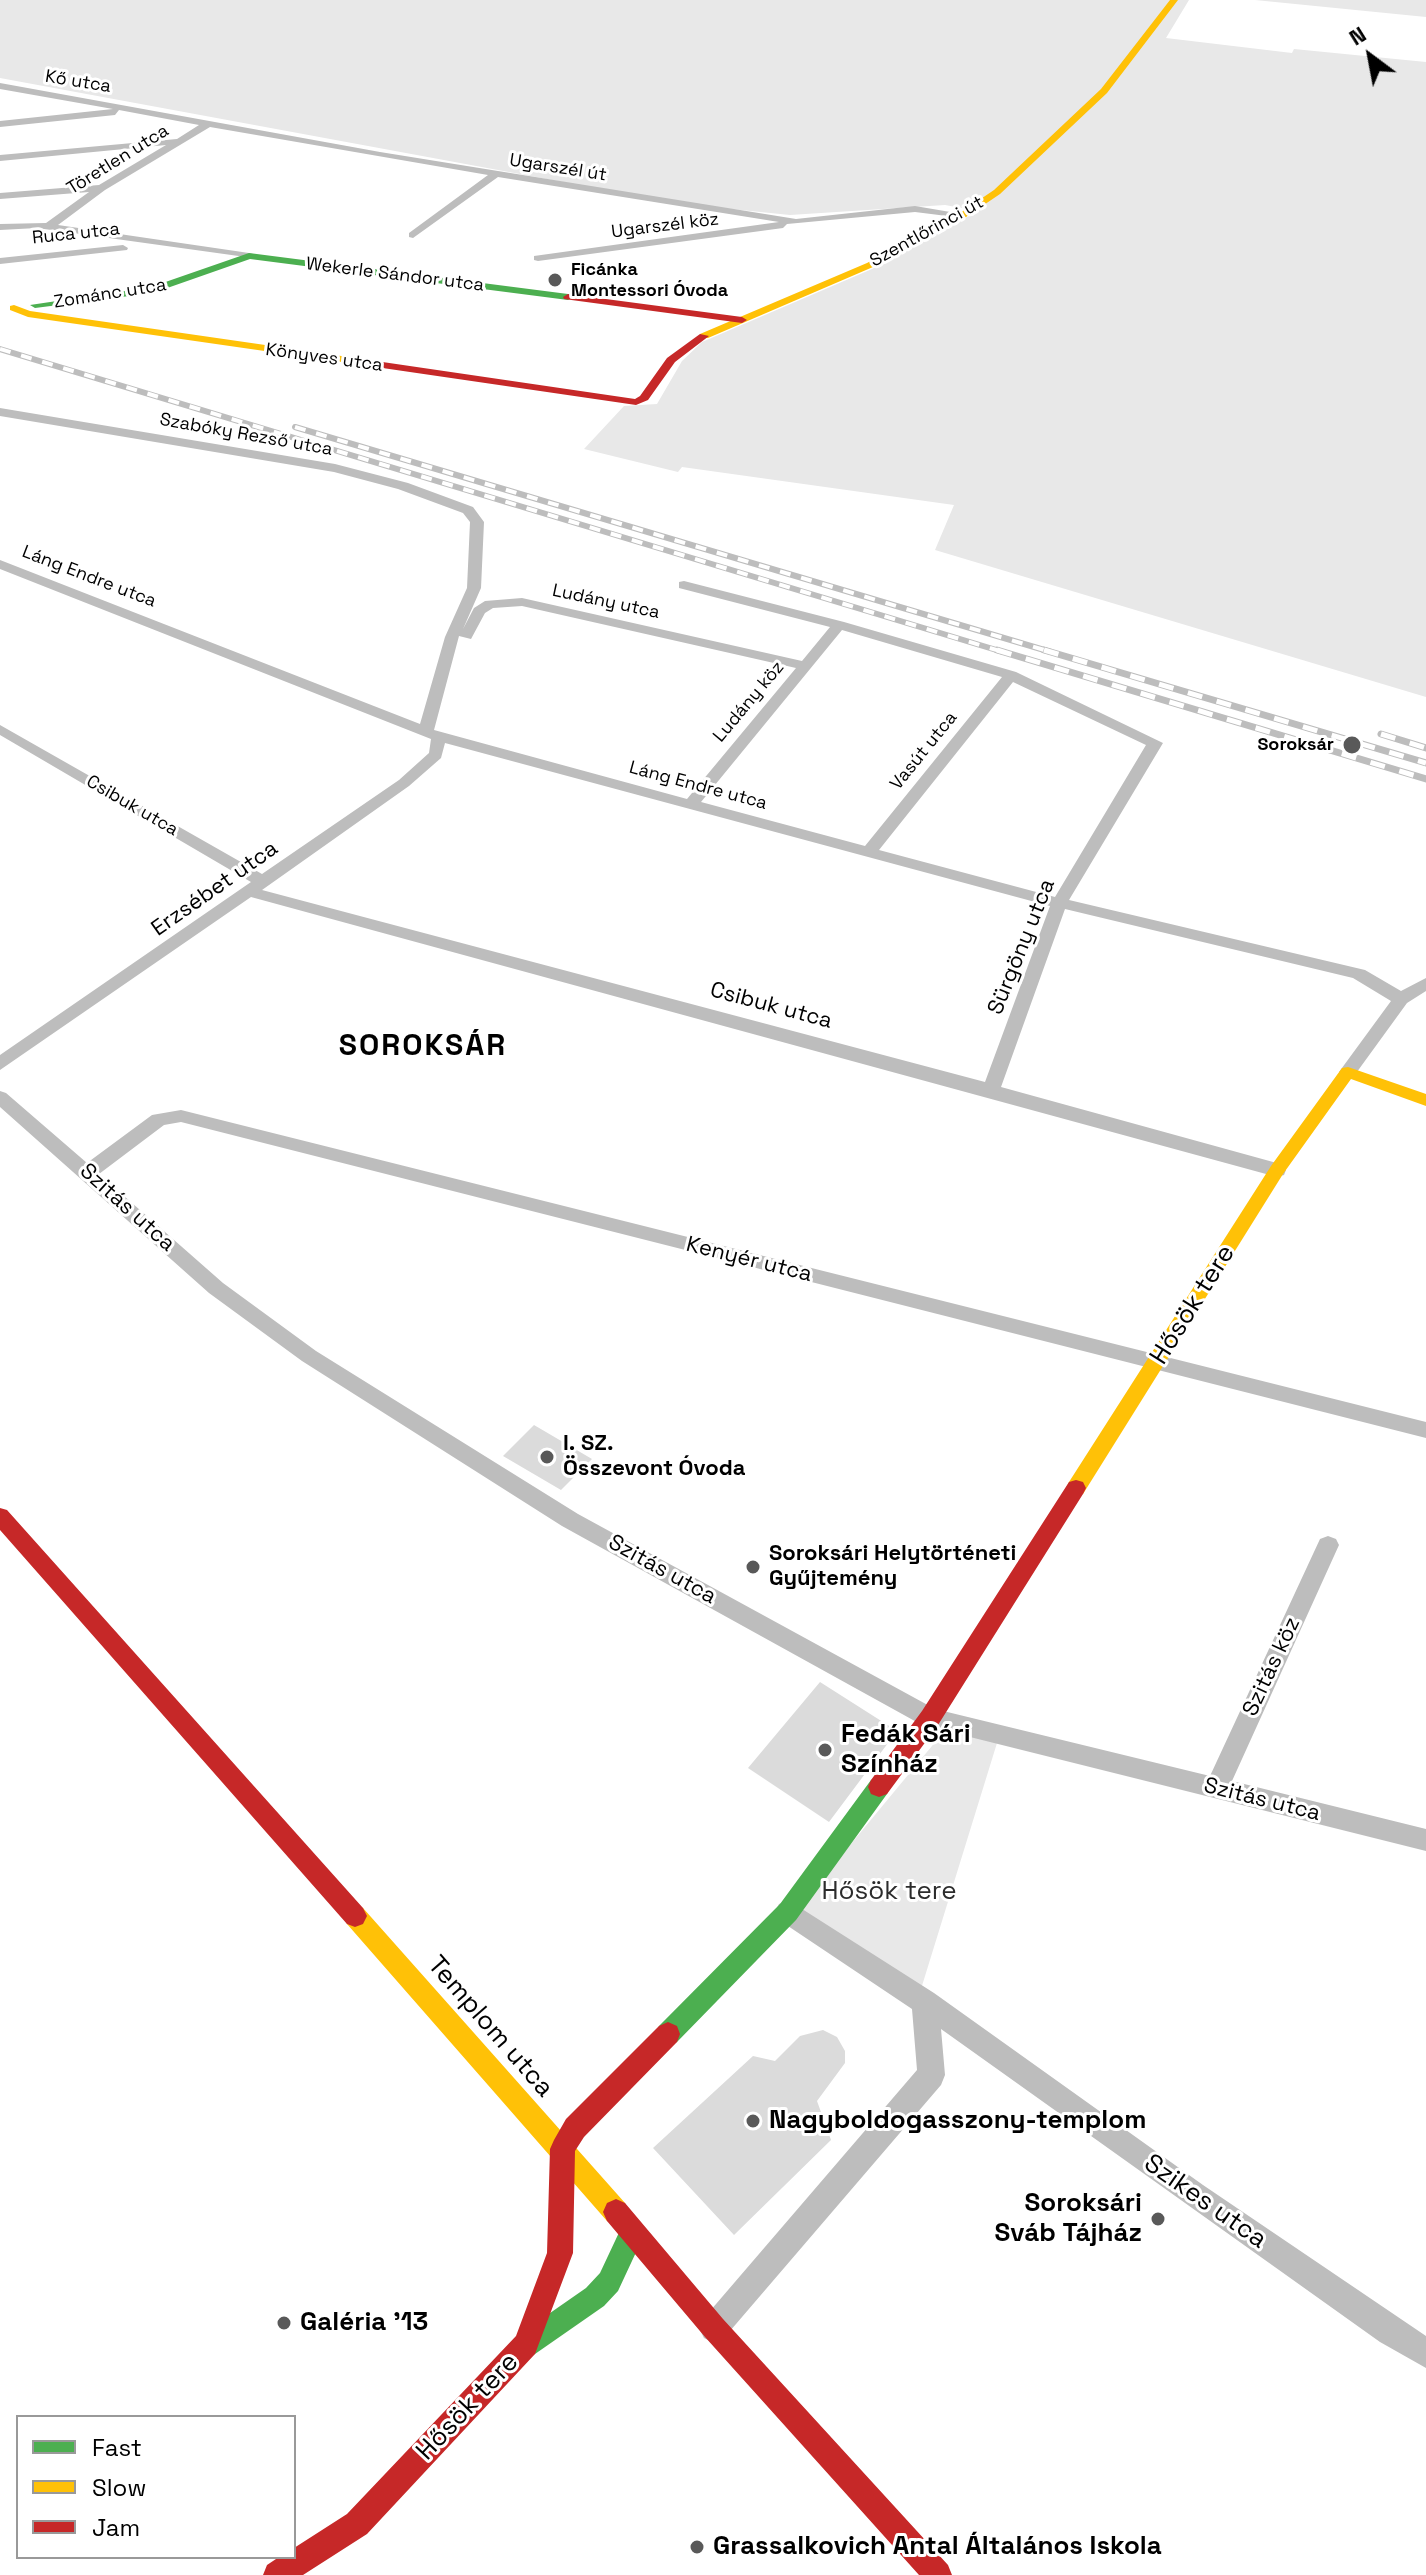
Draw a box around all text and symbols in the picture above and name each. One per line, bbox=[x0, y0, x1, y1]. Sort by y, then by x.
north arrow bbox=[1330, 16, 1410, 96]
text: N bbox=[1344, 20, 1371, 51]
street label: Kő utca bbox=[43, 66, 113, 98]
street label: Töretlen utca bbox=[63, 120, 173, 200]
street label: Ugarszél út bbox=[508, 150, 608, 186]
street label: Szentlőrinci út bbox=[866, 192, 988, 272]
street label: Ugarszél köz bbox=[610, 209, 720, 243]
street label: Ruca utca bbox=[31, 219, 121, 249]
street label: Wekerle Sándor utca bbox=[305, 253, 485, 297]
place label: Ficánka Montessori Óvoda bbox=[571, 259, 728, 302]
marker: Ficánka Montessori Óvoda bbox=[546, 271, 564, 289]
street label: Zománc utca bbox=[52, 274, 168, 314]
street label: Könyves utca bbox=[264, 339, 384, 377]
street label: Szabóky Rezső utca bbox=[158, 409, 334, 461]
street label: Láng Endre utca bbox=[19, 541, 159, 613]
street label: Ludány utca bbox=[550, 580, 662, 624]
street label: Ludány köz bbox=[709, 657, 789, 747]
street label: Vasút utca bbox=[886, 708, 962, 794]
place label: Soroksár bbox=[1257, 734, 1334, 756]
marker: Soroksár bbox=[1341, 734, 1363, 756]
street label: Láng Endre utca bbox=[627, 757, 769, 815]
street label: Csibuk utca bbox=[82, 771, 182, 841]
street label: Erzsébet utca bbox=[147, 836, 283, 942]
street label: Sürgöny utca bbox=[983, 875, 1061, 1019]
street label: Csibuk utca bbox=[707, 977, 835, 1035]
district label: SOROKSÁR bbox=[339, 1029, 507, 1065]
street label: Szitás utca bbox=[74, 1158, 180, 1258]
street label: Kenyér utca bbox=[683, 1232, 815, 1288]
street label: Hősök tere bbox=[1144, 1239, 1242, 1371]
place label: I. SZ. Összevont Óvoda bbox=[563, 1431, 745, 1482]
marker: I. SZ. Összevont Óvoda bbox=[538, 1448, 556, 1466]
street label: Szitás utca bbox=[603, 1530, 721, 1610]
place label: Soroksári Helytörténeti Gyűjtemény bbox=[769, 1541, 1016, 1592]
marker: Soroksári Helytörténeti Gyűjtemény bbox=[744, 1558, 762, 1576]
street label: Szitás köz bbox=[1238, 1613, 1306, 1721]
place label: Fedák Sári Színház bbox=[841, 1719, 971, 1780]
marker: Fedák Sári Színház bbox=[816, 1741, 834, 1759]
street label: Szitás utca bbox=[1201, 1773, 1323, 1827]
park label: Hősök tere bbox=[821, 1876, 957, 1908]
street label: Templom utca bbox=[420, 1950, 560, 2104]
place label: Nagyboldogasszony-templom bbox=[769, 2105, 1146, 2137]
marker: Nagyboldogasszony-templom bbox=[744, 2112, 762, 2130]
street label: Szikes utca bbox=[1138, 2148, 1272, 2256]
place label: Soroksári Sváb Tájház bbox=[995, 2188, 1142, 2250]
marker: Soroksári Sváb Tájház bbox=[1149, 2210, 1167, 2228]
place label: Galéria '13 bbox=[300, 2307, 428, 2339]
marker: Galéria '13 bbox=[275, 2314, 293, 2332]
street label: Hősök tere bbox=[410, 2347, 526, 2467]
legend bbox=[16, 2415, 296, 2559]
text: Fast bbox=[92, 2432, 142, 2463]
text: Slow bbox=[92, 2472, 146, 2503]
text: Jam bbox=[92, 2512, 140, 2543]
place label: Grassalkovich Antal Általános Iskola bbox=[713, 2531, 1162, 2563]
marker: Grassalkovich Antal Általános Iskola bbox=[688, 2538, 706, 2556]

